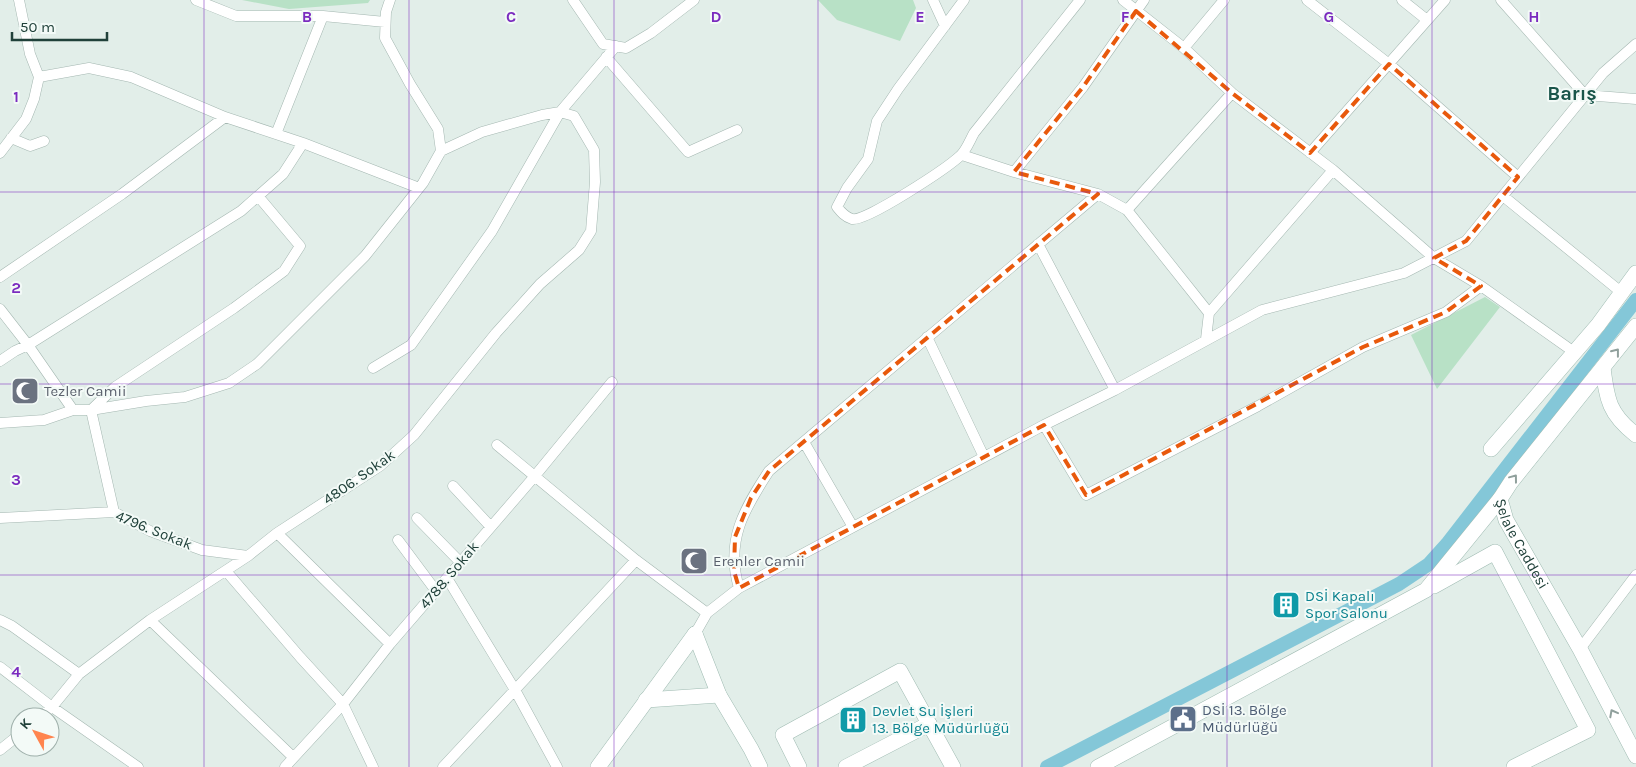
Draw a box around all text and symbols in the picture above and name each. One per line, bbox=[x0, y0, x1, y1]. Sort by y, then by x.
text: B bbox=[302, 7, 312, 26]
text: C bbox=[506, 7, 516, 26]
text: D bbox=[711, 7, 722, 26]
text: E bbox=[915, 7, 925, 26]
text: F bbox=[1121, 7, 1130, 26]
text: G bbox=[1324, 7, 1334, 26]
text: H bbox=[1528, 7, 1540, 26]
scale bar bbox=[12, 10, 108, 42]
text: 50 m bbox=[20, 18, 55, 36]
district label: Barış bbox=[1547, 82, 1597, 105]
text: 1 bbox=[13, 87, 19, 106]
text: 2 bbox=[11, 278, 21, 297]
one-way arrow bbox=[1610, 348, 1619, 357]
mosque icon: Tezler Camii bbox=[10, 376, 40, 406]
place label: Tezler Camii bbox=[44, 382, 127, 400]
street label: 4806. Sokak bbox=[320, 446, 398, 508]
text: 3 bbox=[11, 470, 21, 489]
one-way arrow bbox=[1509, 475, 1518, 484]
street label: Şelale Caddesi bbox=[1491, 496, 1553, 592]
street label: 4796. Sokak bbox=[113, 506, 195, 554]
street label: 4788. Sokak bbox=[416, 538, 482, 612]
mosque icon: Erenler Camii bbox=[679, 546, 709, 576]
place label: Erenler Camii bbox=[713, 552, 805, 570]
place label: DSİ Kapalı Spor Salonu bbox=[1305, 587, 1388, 622]
building icon: DSİ Kapalı Spor Salonu bbox=[1271, 590, 1301, 620]
text: 4 bbox=[11, 662, 21, 681]
place label: DSİ 13. Bölge Müdürlüğü bbox=[1202, 701, 1287, 736]
place label: Devlet Su İşleri 13. Bölge Müdürlüğü bbox=[872, 702, 1010, 737]
public building icon: DSİ 13. Bölge Müdürlüğü bbox=[1168, 704, 1198, 734]
building icon: Devlet Su İşleri 13. Bölge Müdürlüğü bbox=[838, 705, 868, 735]
north arrow bbox=[10, 707, 60, 757]
one-way arrow bbox=[1609, 709, 1619, 718]
text: K bbox=[16, 714, 35, 733]

